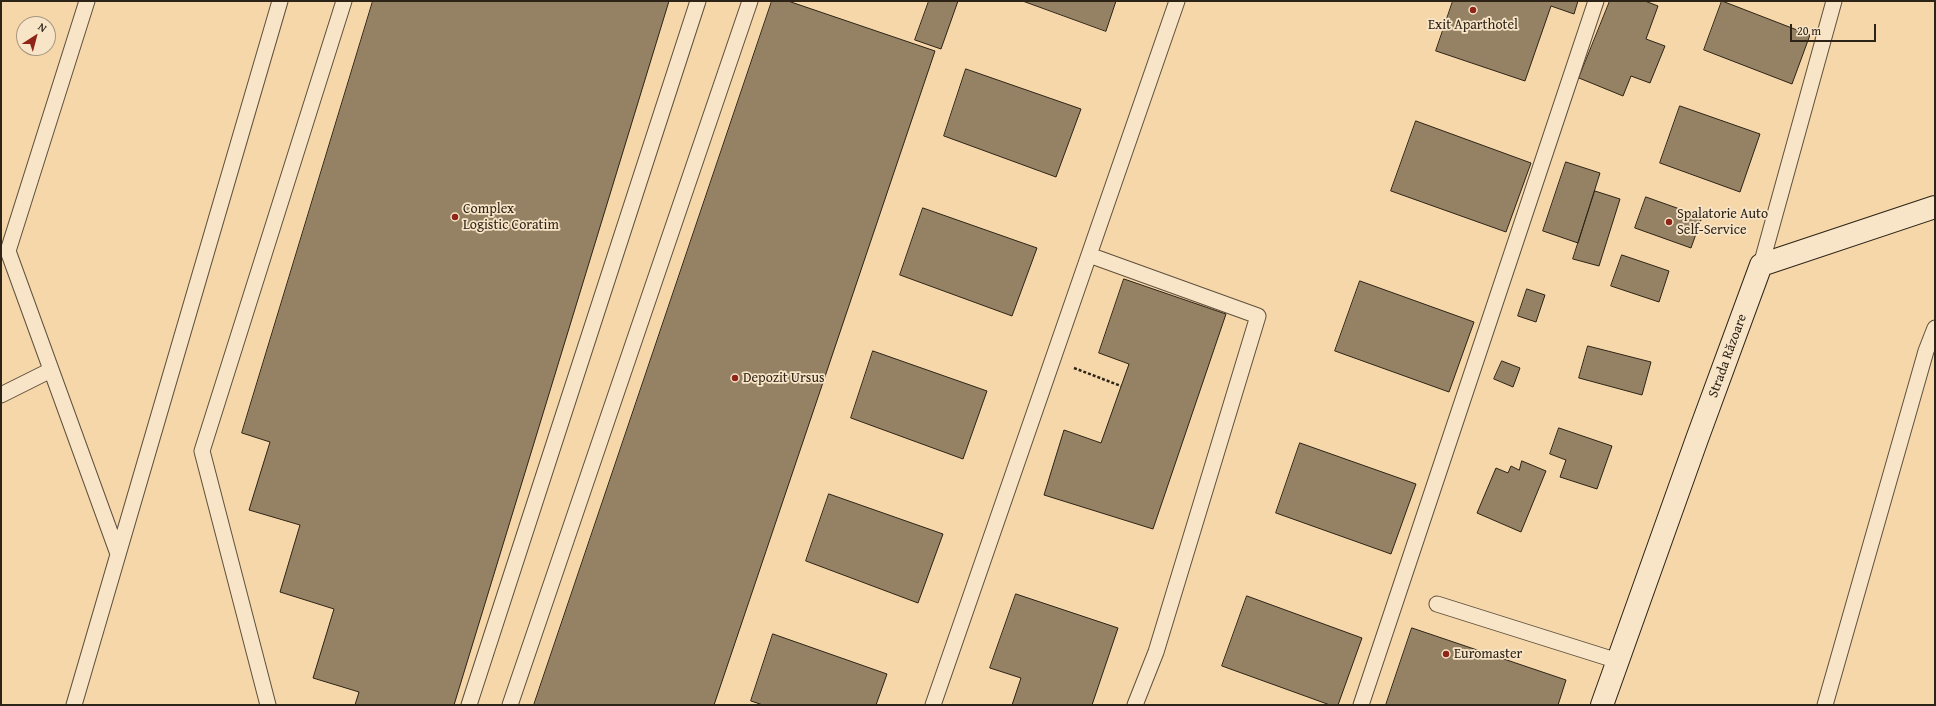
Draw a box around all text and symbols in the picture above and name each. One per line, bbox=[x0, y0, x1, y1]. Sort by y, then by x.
marker: Exit Aparthotel bbox=[1468, 5, 1478, 15]
north arrow bbox=[16, 16, 56, 56]
scale bar bbox=[1792, 16, 1878, 42]
place label: Exit Aparthotel bbox=[1428, 17, 1518, 33]
text: N bbox=[35, 18, 50, 36]
text: 20 m bbox=[1797, 22, 1821, 39]
place label: Complex Logistic Coratim bbox=[463, 201, 559, 234]
place label: Spalatorie Auto Self-Service bbox=[1677, 206, 1768, 238]
marker: Complex Logistic Coratim bbox=[450, 212, 460, 222]
marker: Spalatorie Auto Self-Service bbox=[1664, 217, 1674, 227]
street label: Strada Răzoare bbox=[1705, 312, 1751, 400]
place label: Depozit Ursus bbox=[743, 370, 825, 386]
marker: Depozit Ursus bbox=[730, 373, 740, 383]
place label: Euromaster bbox=[1454, 646, 1522, 662]
marker: Euromaster bbox=[1441, 649, 1451, 659]

